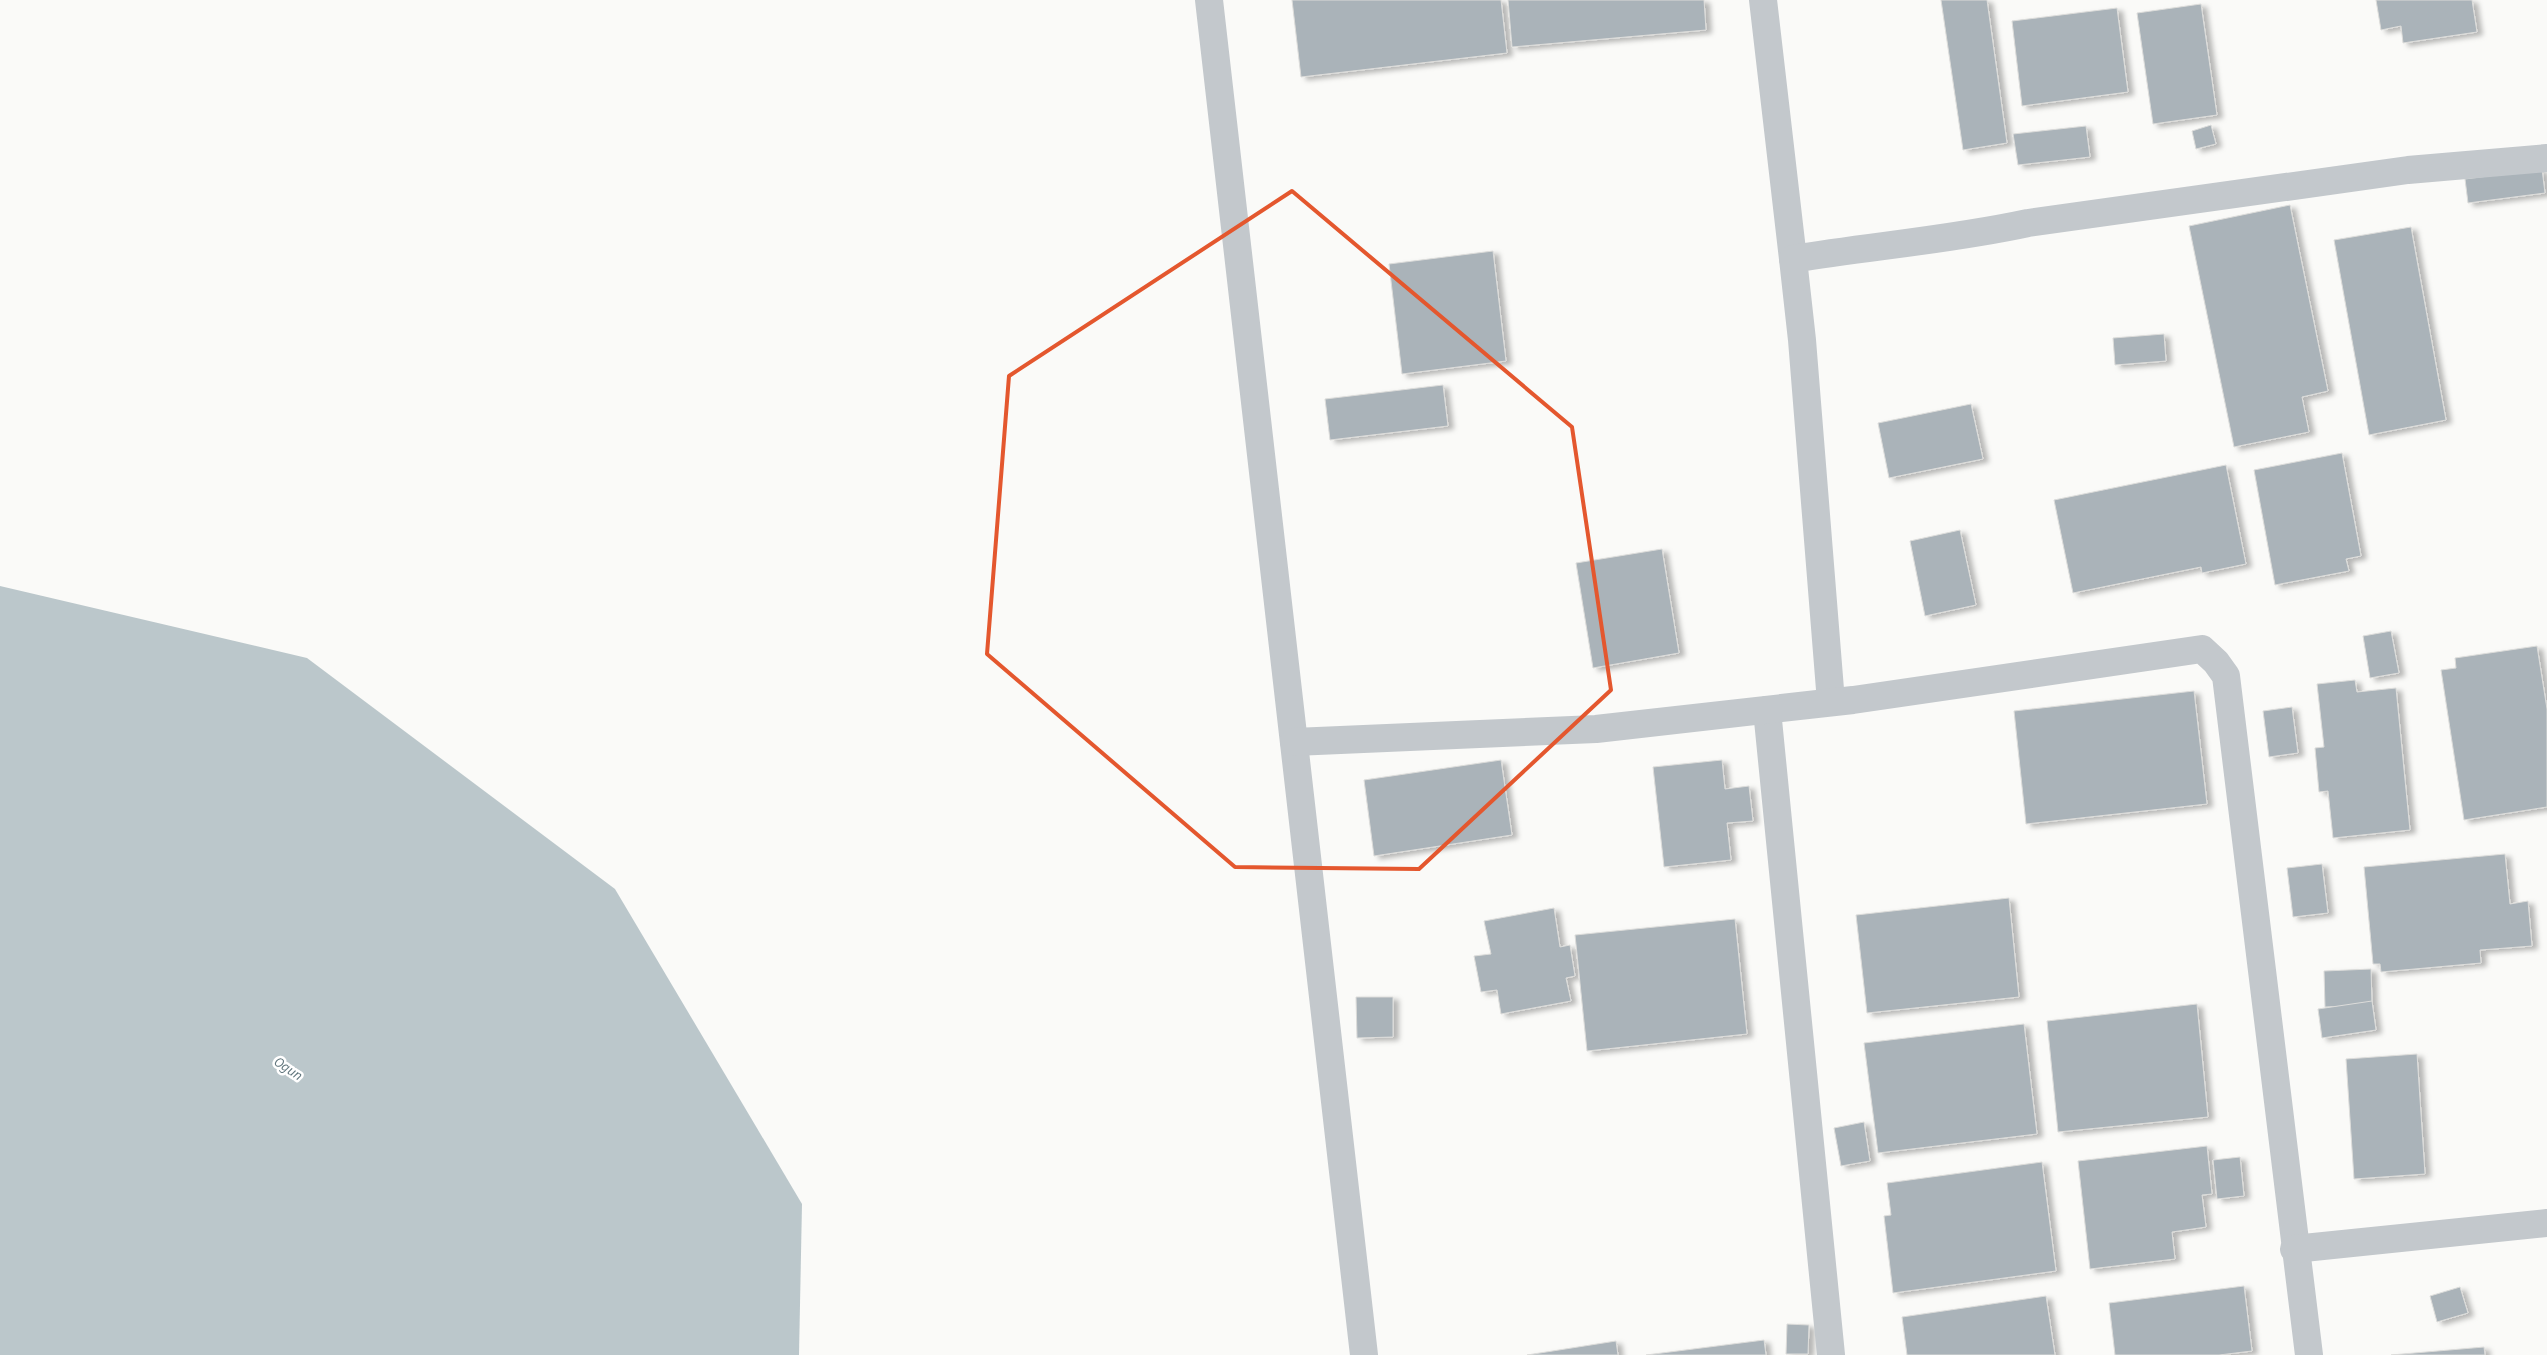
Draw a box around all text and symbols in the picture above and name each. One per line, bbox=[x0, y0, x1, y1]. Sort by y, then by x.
water label: Ogun bbox=[270, 1052, 306, 1086]

